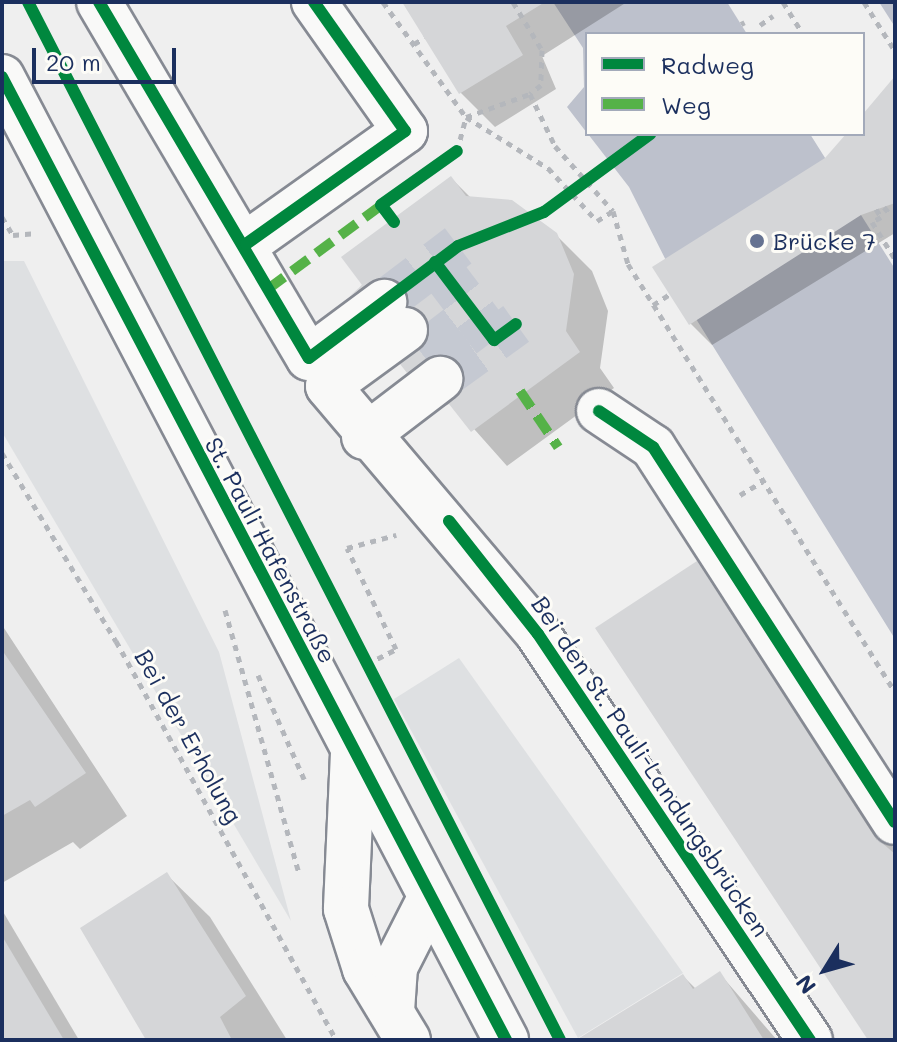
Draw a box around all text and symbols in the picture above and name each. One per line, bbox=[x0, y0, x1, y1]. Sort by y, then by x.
scale bar bbox=[36, 32, 180, 82]
legend bbox=[585, 32, 865, 136]
text: 20 m bbox=[46, 46, 101, 77]
text: Radweg bbox=[661, 49, 754, 80]
text: Weg bbox=[661, 89, 711, 120]
place label: Brücke 7 bbox=[773, 227, 876, 255]
marker: Brücke 7 bbox=[748, 232, 766, 250]
street label: St. Pauli Hafenstraße bbox=[199, 432, 343, 668]
street label: Bei den St. Pauli-Landungsbrücken bbox=[526, 590, 776, 942]
street label: Bei der Erholung bbox=[129, 644, 249, 828]
north arrow bbox=[785, 930, 865, 1010]
text: N bbox=[789, 969, 822, 1000]

